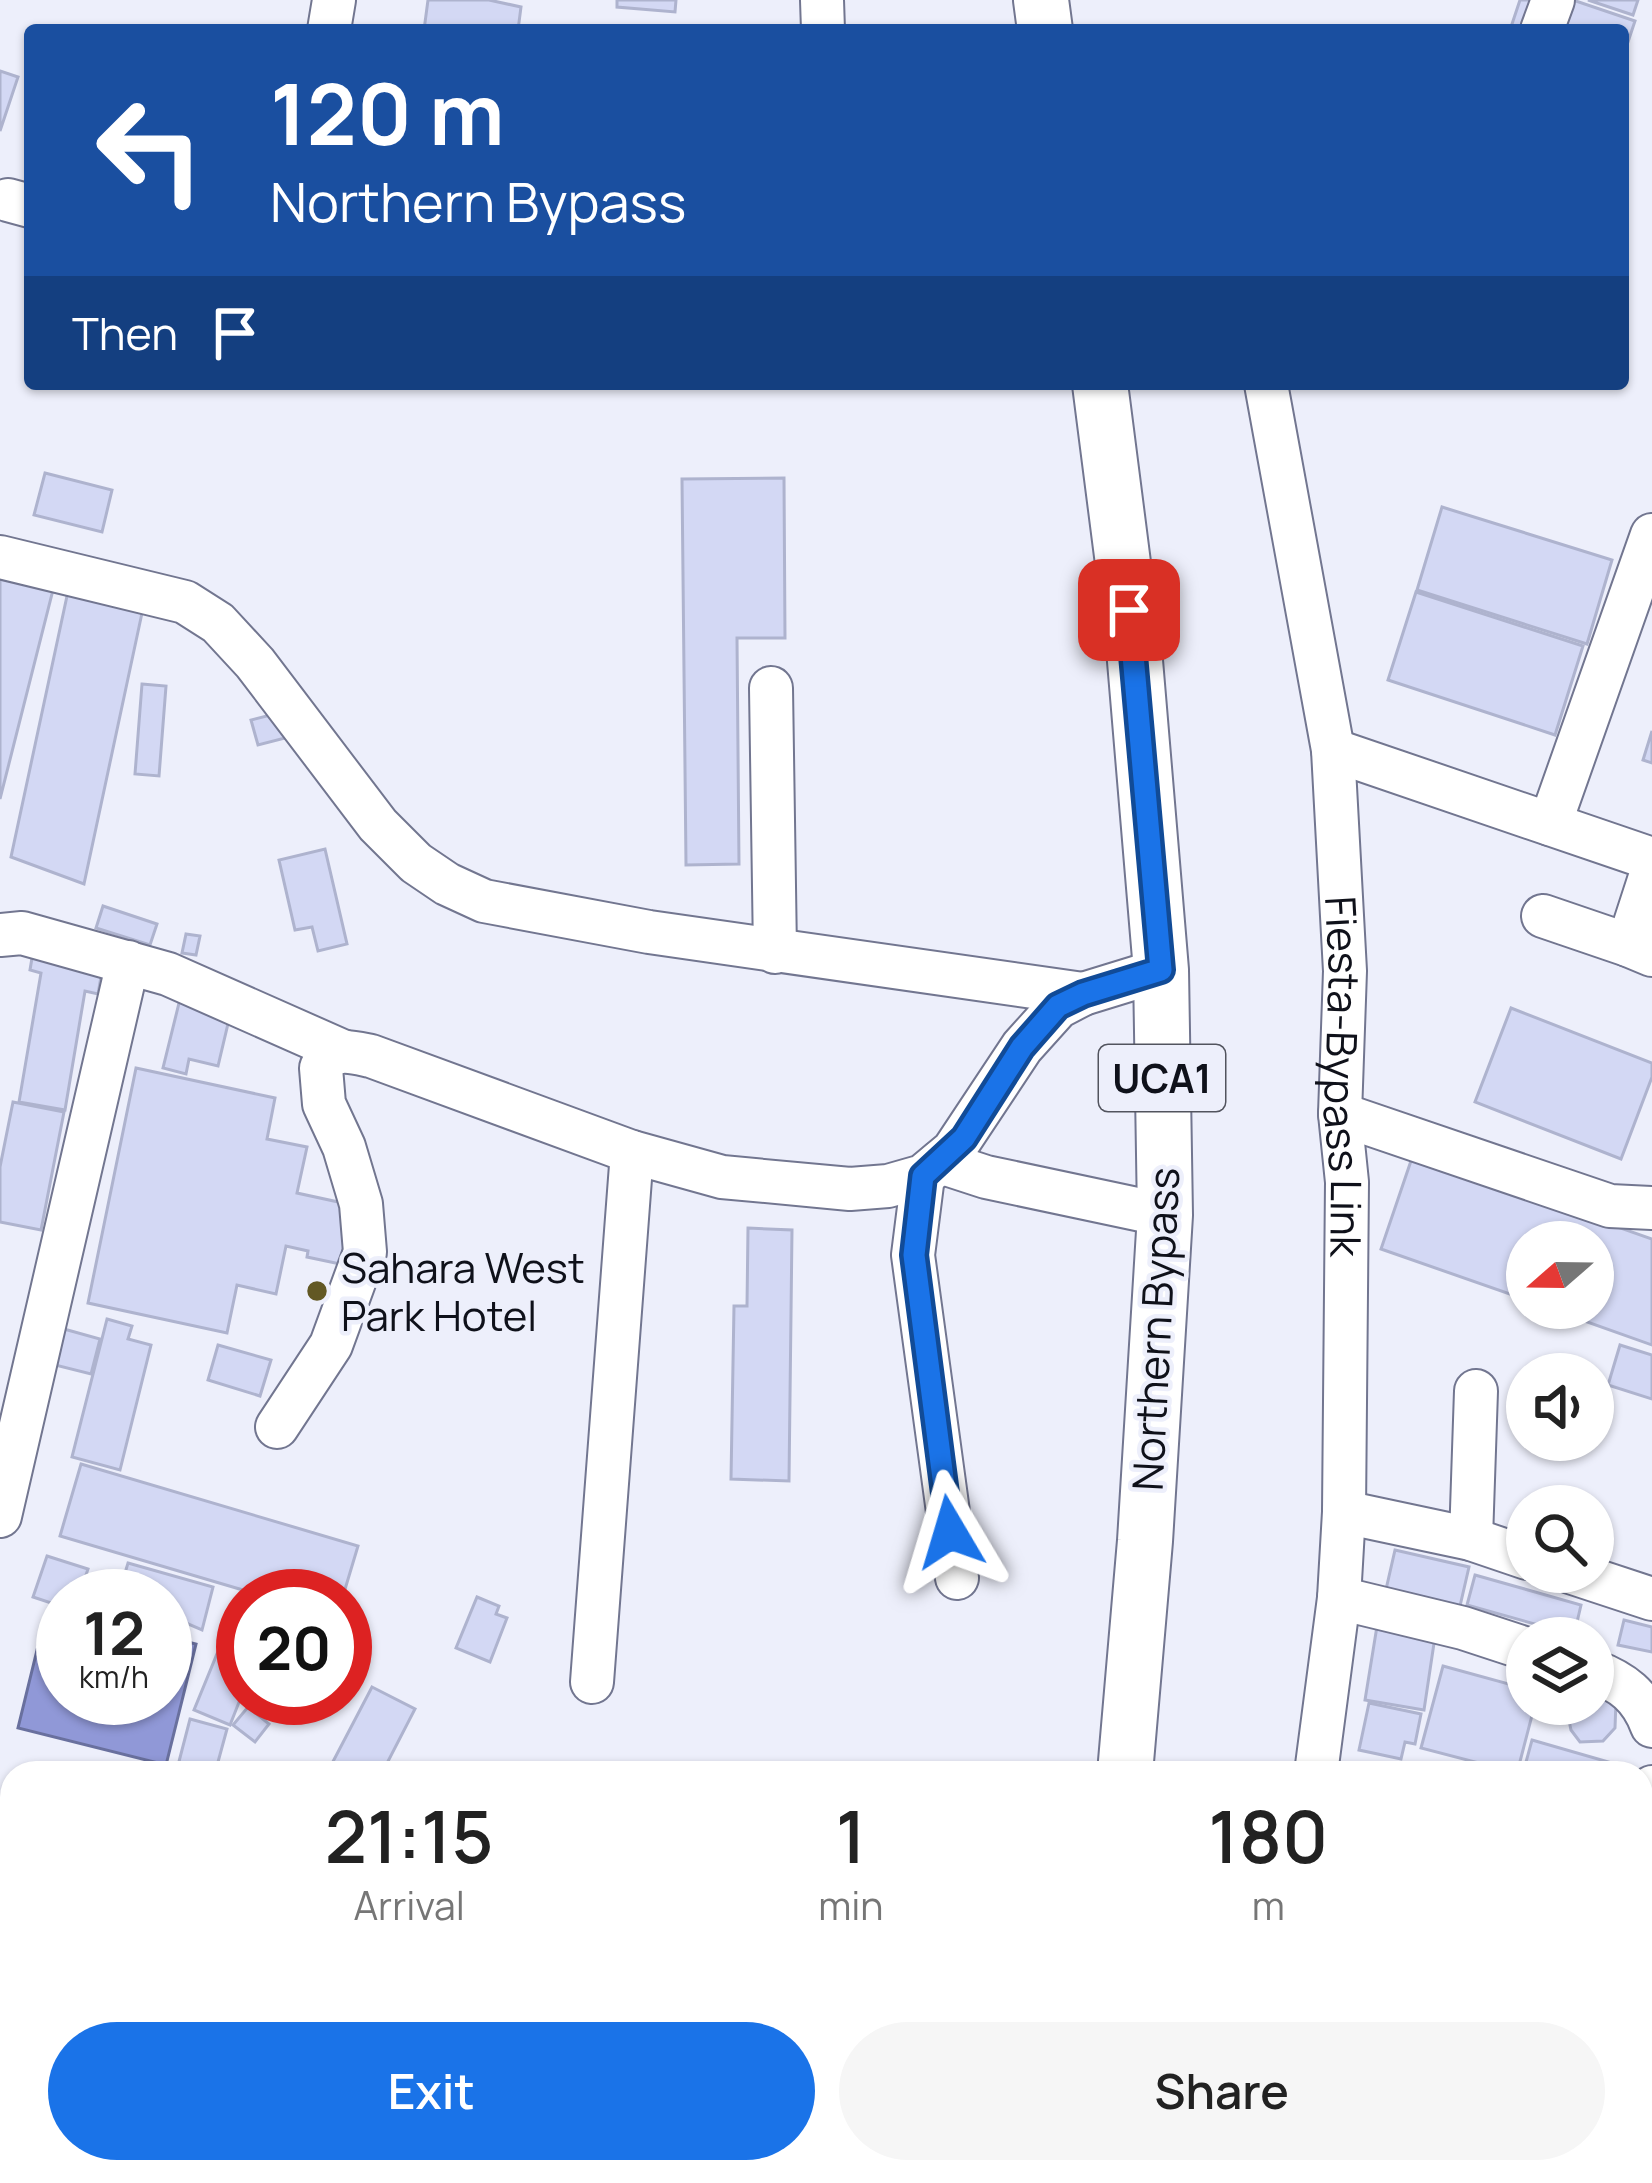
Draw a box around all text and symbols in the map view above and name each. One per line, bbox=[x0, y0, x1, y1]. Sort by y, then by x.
text: 120 m bbox=[270, 55, 504, 170]
icon: left bbox=[72, 72, 228, 228]
text: Northern Bypass bbox=[270, 164, 686, 238]
icon: arrive bbox=[202, 300, 268, 366]
text: Then bbox=[72, 302, 178, 364]
pin bbox=[1078, 559, 1180, 661]
icon: arrive bbox=[1096, 577, 1162, 643]
street label: Fiesta-Bypass Link bbox=[1310, 895, 1376, 1258]
road number: UCA1 bbox=[1099, 1045, 1225, 1111]
street label: Northern Bypass bbox=[1118, 1166, 1192, 1492]
north arrow bbox=[1506, 1221, 1614, 1329]
map controls bbox=[1506, 1221, 1614, 1725]
place label: Sahara West Park Hotel bbox=[341, 1238, 585, 1344]
marker: Sahara West Park Hotel bbox=[304, 1278, 330, 1304]
button: sound bbox=[1506, 1353, 1614, 1461]
position arrow bbox=[887, 1469, 1013, 1595]
button: search bbox=[1506, 1485, 1614, 1593]
speed limit sign: 20 bbox=[216, 1569, 372, 1725]
text: 12 bbox=[83, 1591, 145, 1673]
button: layers bbox=[1506, 1617, 1614, 1725]
text: km/h bbox=[79, 1656, 149, 1697]
text: 21:15 bbox=[325, 1786, 493, 1885]
text: 1 bbox=[836, 1786, 866, 1885]
text: 180 bbox=[1208, 1786, 1328, 1885]
text: Arrival bbox=[353, 1878, 465, 1932]
text: min bbox=[818, 1878, 884, 1932]
text: m bbox=[1252, 1878, 1285, 1932]
button: Exit bbox=[48, 2022, 815, 2160]
button: Share bbox=[839, 2022, 1605, 2160]

